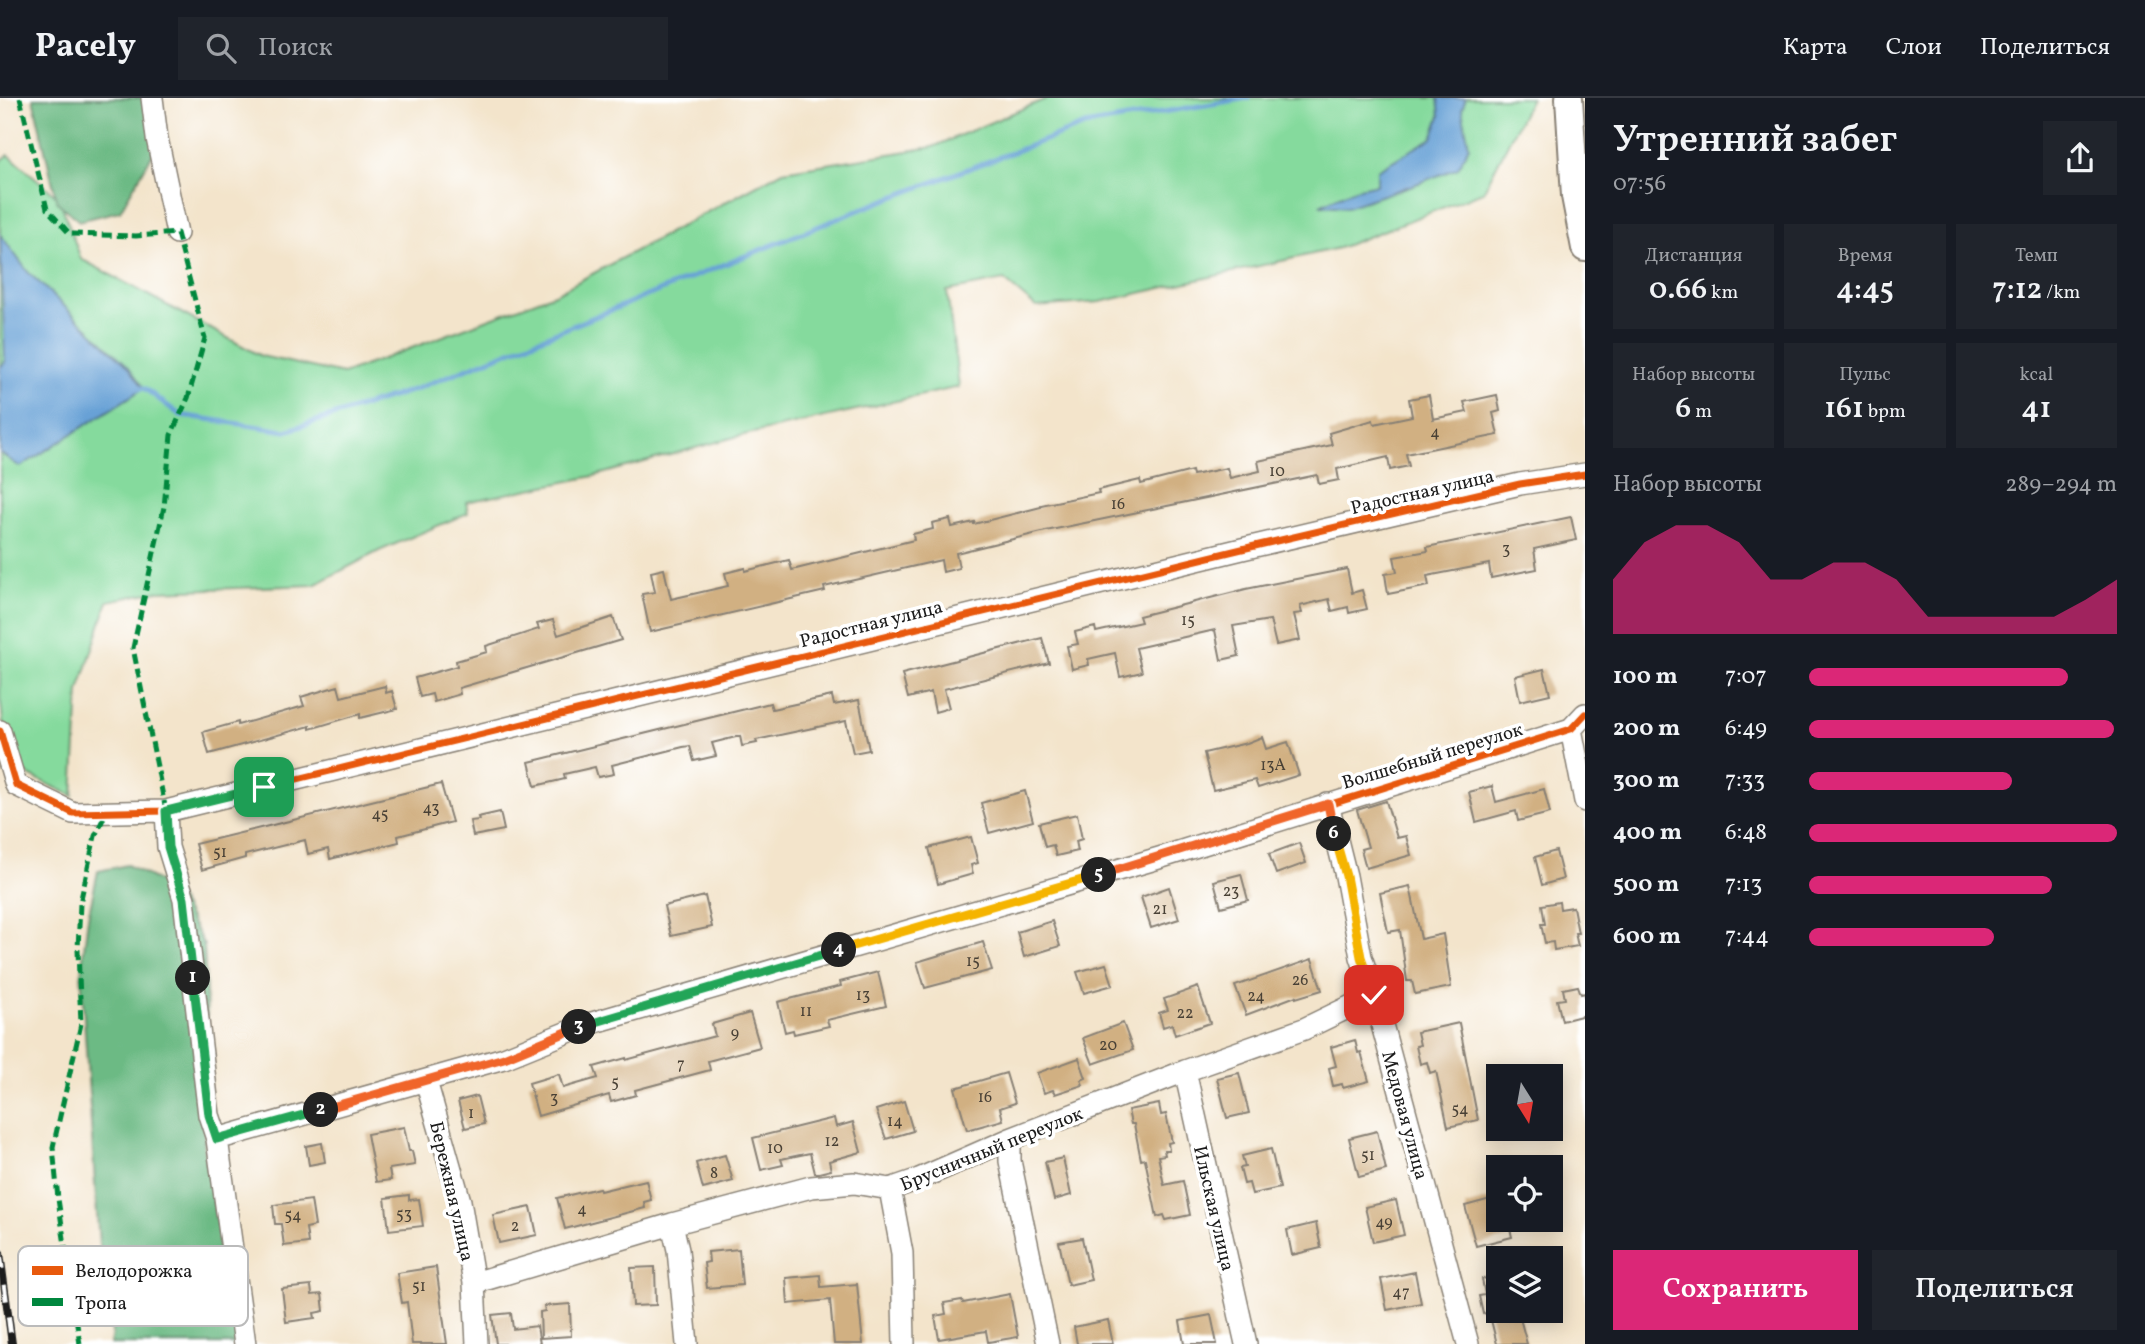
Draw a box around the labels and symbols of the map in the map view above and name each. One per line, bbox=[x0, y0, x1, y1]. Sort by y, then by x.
house number: 4 bbox=[1430, 422, 1440, 444]
house number: 10 bbox=[1269, 461, 1285, 483]
street label: Радостная улица bbox=[1348, 464, 1497, 522]
house number: 16 bbox=[1111, 494, 1125, 516]
house number: 3 bbox=[1502, 539, 1510, 561]
street label: Радостная улица bbox=[797, 595, 946, 655]
house number: 15 bbox=[1181, 610, 1195, 632]
street label: Волшебный переулок bbox=[1339, 717, 1526, 797]
house number: 13А bbox=[1260, 755, 1286, 777]
pin bbox=[234, 757, 294, 817]
house number: 43 bbox=[422, 798, 440, 820]
house number: 45 bbox=[372, 804, 388, 826]
pin: 6 bbox=[1316, 816, 1352, 852]
house number: 51 bbox=[213, 842, 227, 864]
pin: 5 bbox=[1082, 858, 1116, 892]
house number: 23 bbox=[1223, 881, 1239, 903]
house number: 21 bbox=[1153, 899, 1167, 921]
pin: 4 bbox=[822, 932, 856, 968]
house number: 15 bbox=[966, 951, 980, 973]
pin: 1 bbox=[176, 960, 210, 996]
pin bbox=[1344, 965, 1404, 1025]
house number: 26 bbox=[1292, 970, 1308, 992]
house number: 13 bbox=[856, 985, 870, 1007]
house number: 24 bbox=[1247, 986, 1265, 1008]
house number: 11 bbox=[800, 1001, 812, 1023]
house number: 22 bbox=[1176, 1003, 1194, 1025]
pin: 3 bbox=[562, 1010, 596, 1044]
house number: 9 bbox=[731, 1023, 739, 1045]
house number: 20 bbox=[1099, 1035, 1117, 1057]
street label: Медовая улица bbox=[1374, 1048, 1434, 1183]
house number: 7 bbox=[677, 1054, 685, 1076]
north arrow bbox=[1486, 1064, 1563, 1141]
house number: 5 bbox=[611, 1072, 619, 1094]
house number: 16 bbox=[978, 1087, 992, 1109]
house number: 3 bbox=[550, 1088, 558, 1110]
pin: 2 bbox=[304, 1093, 338, 1128]
house number: 54 bbox=[1451, 1099, 1469, 1121]
street label: Брусничный переулок bbox=[897, 1101, 1087, 1198]
house number: 1 bbox=[468, 1103, 474, 1125]
house number: 14 bbox=[887, 1111, 903, 1133]
street label: Бережная улица bbox=[422, 1119, 480, 1264]
house number: 12 bbox=[825, 1131, 839, 1153]
house number: 10 bbox=[767, 1138, 783, 1160]
street label: Ильская улица bbox=[1186, 1143, 1240, 1274]
house number: 51 bbox=[1361, 1145, 1375, 1167]
house number: 8 bbox=[710, 1163, 718, 1185]
house number: 4 bbox=[577, 1199, 587, 1221]
house number: 53 bbox=[396, 1204, 412, 1226]
house number: 54 bbox=[284, 1205, 302, 1227]
house number: 49 bbox=[1375, 1212, 1393, 1234]
house number: 2 bbox=[511, 1216, 519, 1238]
legend bbox=[18, 1246, 248, 1326]
text: Велодорожка bbox=[75, 1259, 193, 1285]
house number: 51 bbox=[412, 1276, 426, 1298]
house number: 47 bbox=[1392, 1282, 1410, 1304]
text: Тропа bbox=[75, 1291, 127, 1317]

